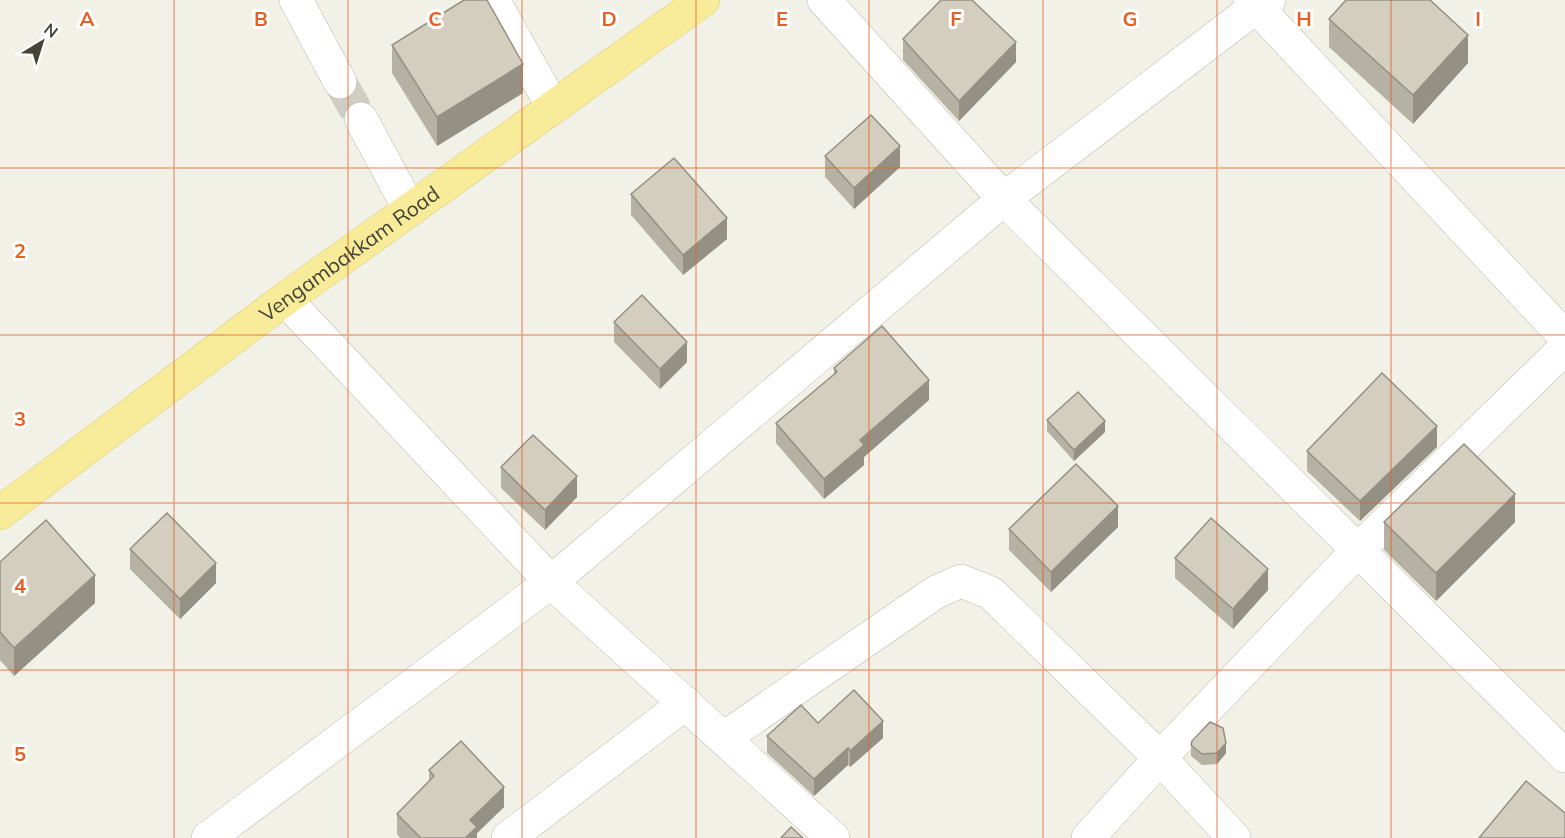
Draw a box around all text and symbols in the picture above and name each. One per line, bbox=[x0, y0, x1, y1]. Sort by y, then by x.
text: A bbox=[80, 6, 95, 31]
text: B bbox=[254, 6, 268, 31]
text: C bbox=[428, 6, 442, 31]
text: D bbox=[601, 6, 617, 31]
text: E bbox=[776, 6, 788, 31]
text: F bbox=[950, 6, 962, 31]
text: G bbox=[1123, 6, 1137, 31]
text: H bbox=[1296, 6, 1312, 31]
text: I bbox=[1475, 6, 1481, 31]
north arrow bbox=[12, 12, 72, 72]
text: N bbox=[40, 19, 62, 42]
street label: Vengambakkam Road bbox=[254, 180, 444, 327]
text: 2 bbox=[14, 238, 26, 263]
text: 3 bbox=[14, 406, 26, 431]
text: 4 bbox=[14, 573, 26, 598]
text: 5 bbox=[14, 741, 26, 766]

